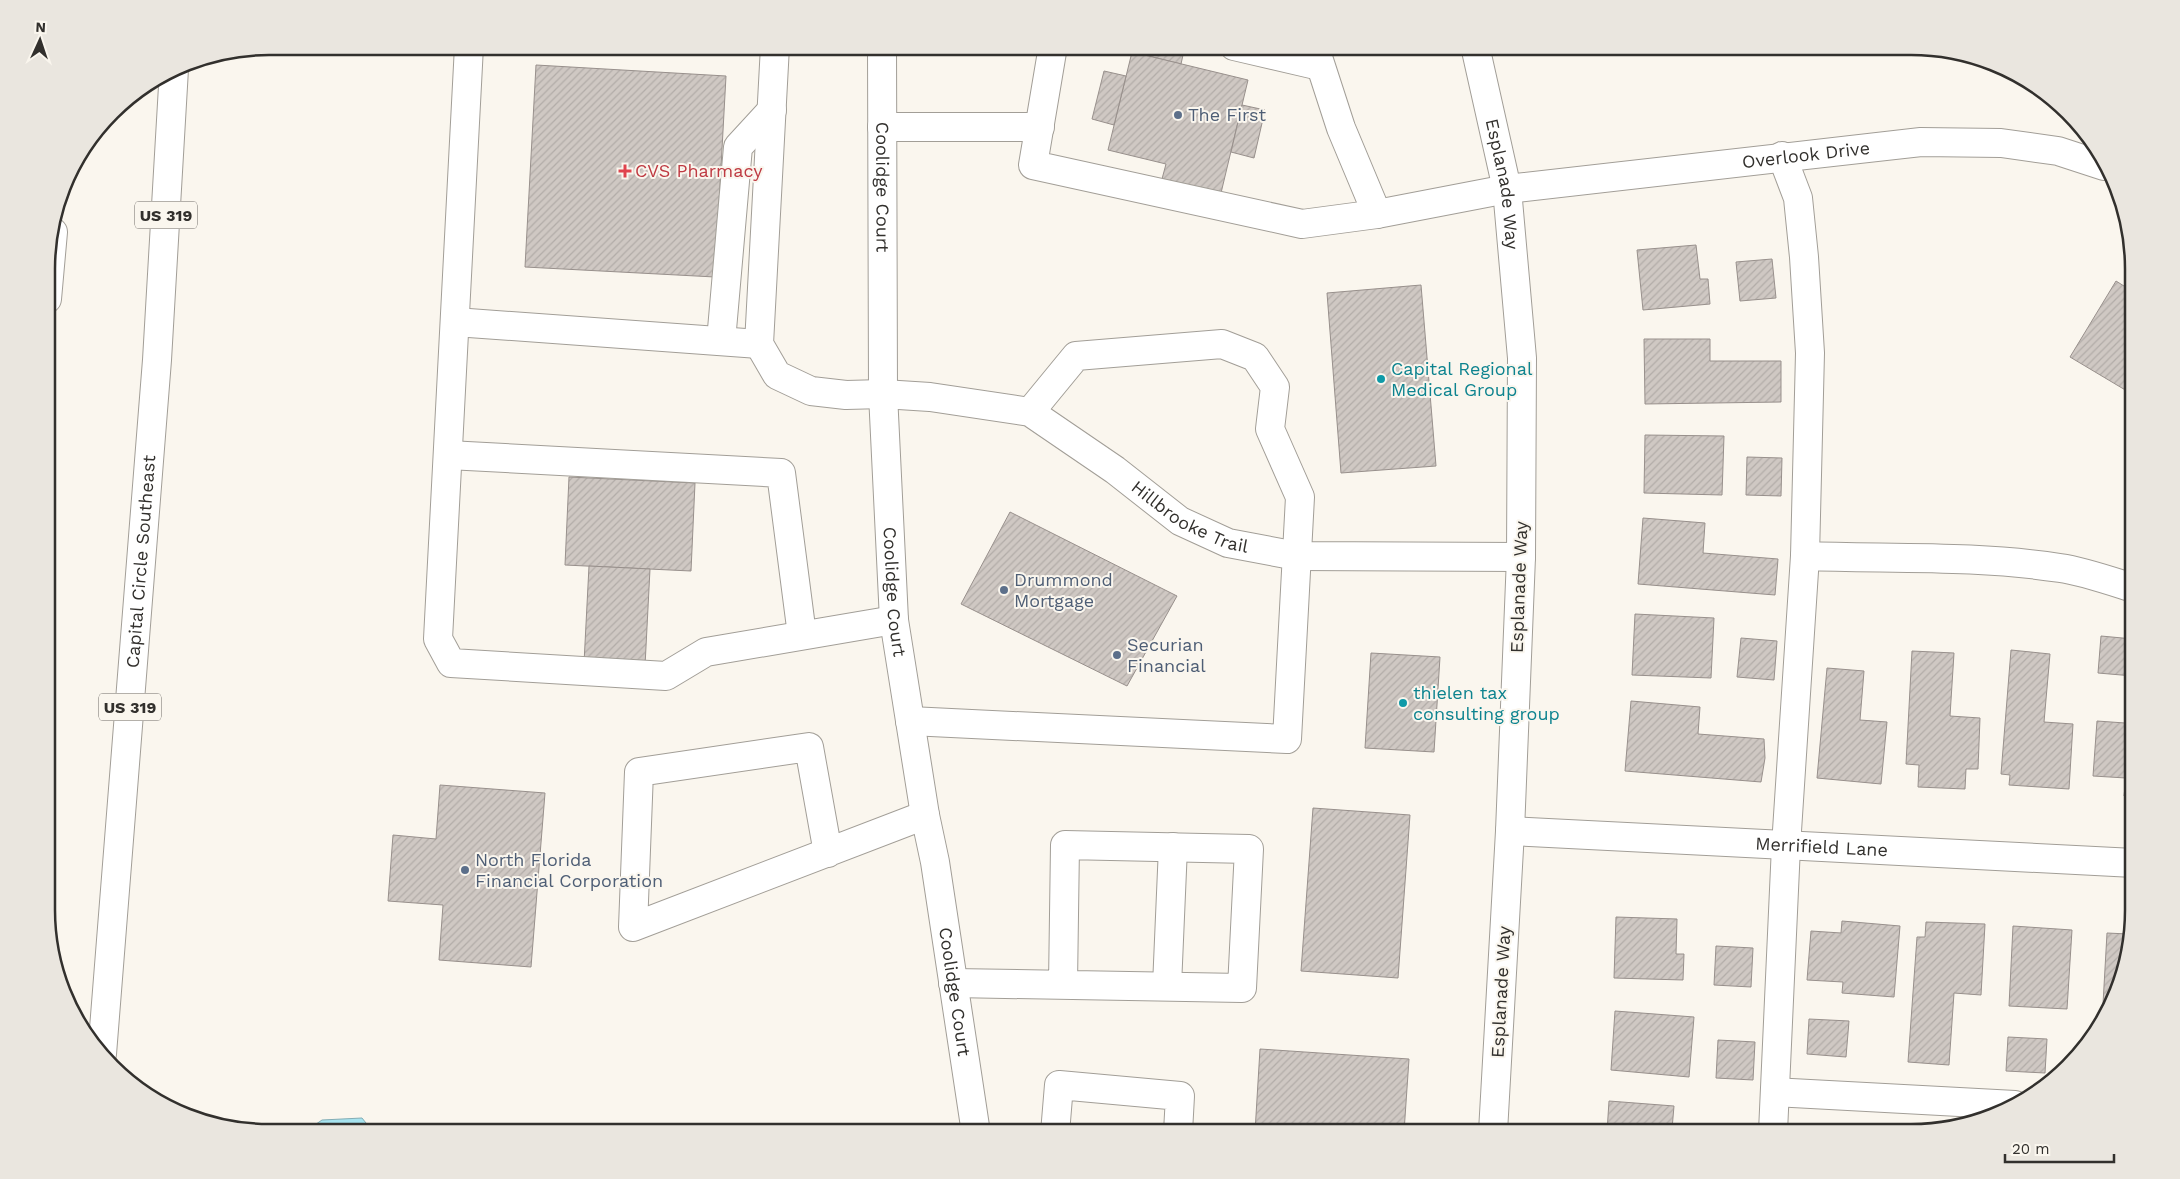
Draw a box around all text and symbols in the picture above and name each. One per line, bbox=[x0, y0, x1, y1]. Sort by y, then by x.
north arrow bbox=[15, 15, 65, 65]
text: N bbox=[35, 19, 46, 35]
place label: The First bbox=[1188, 104, 1266, 125]
marker: The First bbox=[1172, 109, 1184, 121]
street label: Esplanade Way bbox=[1482, 117, 1523, 251]
street label: Coolidge Court bbox=[872, 122, 894, 253]
street label: Overlook Drive bbox=[1741, 137, 1871, 172]
place label: CVS Pharmacy bbox=[635, 160, 763, 181]
marker: CVS Pharmacy bbox=[619, 165, 631, 177]
road number: US 319 bbox=[135, 202, 197, 228]
place label: Capital Regional Medical Group bbox=[1391, 358, 1533, 400]
marker: Capital Regional Medical Group bbox=[1375, 373, 1387, 385]
street label: Capital Circle Southeast bbox=[122, 454, 159, 669]
street label: Hillbrooke Trail bbox=[1127, 476, 1251, 557]
street label: Esplanade Way bbox=[1506, 520, 1531, 653]
street label: Coolidge Court bbox=[879, 526, 911, 658]
place label: Drummond Mortgage bbox=[1014, 569, 1113, 611]
marker: Drummond Mortgage bbox=[998, 584, 1010, 596]
place label: Securian Financial bbox=[1127, 634, 1206, 676]
marker: Securian Financial bbox=[1111, 649, 1123, 661]
place label: thielen tax consulting group bbox=[1413, 682, 1560, 724]
road number: US 319 bbox=[99, 694, 161, 720]
marker: thielen tax consulting group bbox=[1397, 697, 1409, 709]
street label: Merrifield Lane bbox=[1755, 833, 1889, 860]
place label: North Florida Financial Corporation bbox=[475, 849, 663, 891]
marker: North Florida Financial Corporation bbox=[459, 864, 471, 876]
street label: Esplanade Way bbox=[1487, 925, 1514, 1059]
street label: Coolidge Court bbox=[935, 926, 975, 1058]
scale bar bbox=[2005, 1132, 2114, 1164]
text: 20 m bbox=[2012, 1140, 2050, 1158]

